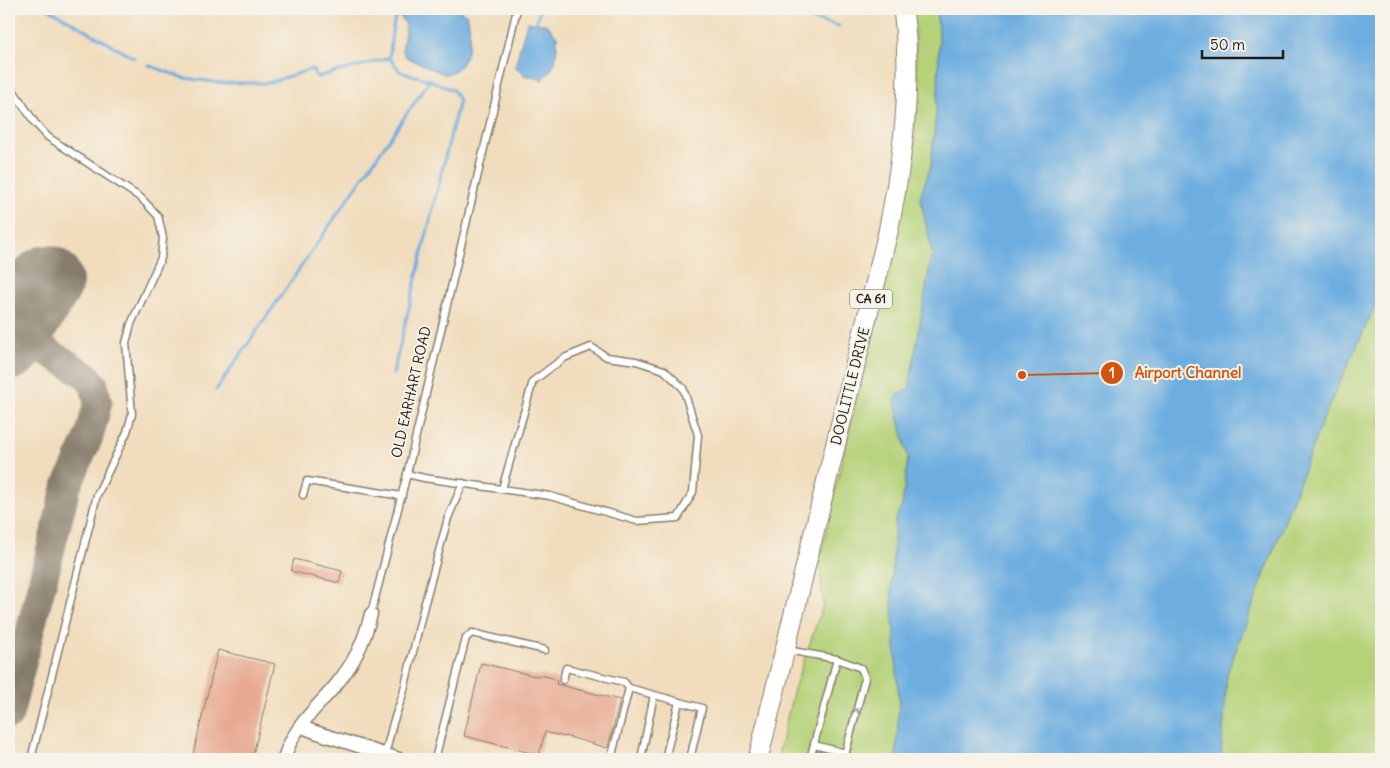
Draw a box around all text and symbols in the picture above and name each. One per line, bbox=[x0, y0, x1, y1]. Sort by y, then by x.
scale bar bbox=[1202, 28, 1284, 60]
text: 50 m bbox=[1210, 35, 1245, 54]
road number: CA 61 bbox=[850, 290, 892, 308]
street label: OLD EARHART ROAD bbox=[387, 324, 435, 460]
street label: DOOLITTLE DRIVE bbox=[827, 325, 873, 447]
callout: Airport Channel bbox=[1100, 358, 1252, 388]
text: 1 bbox=[1109, 363, 1115, 382]
text: Airport Channel bbox=[1135, 363, 1241, 383]
one-way arrow bbox=[850, 708, 861, 716]

